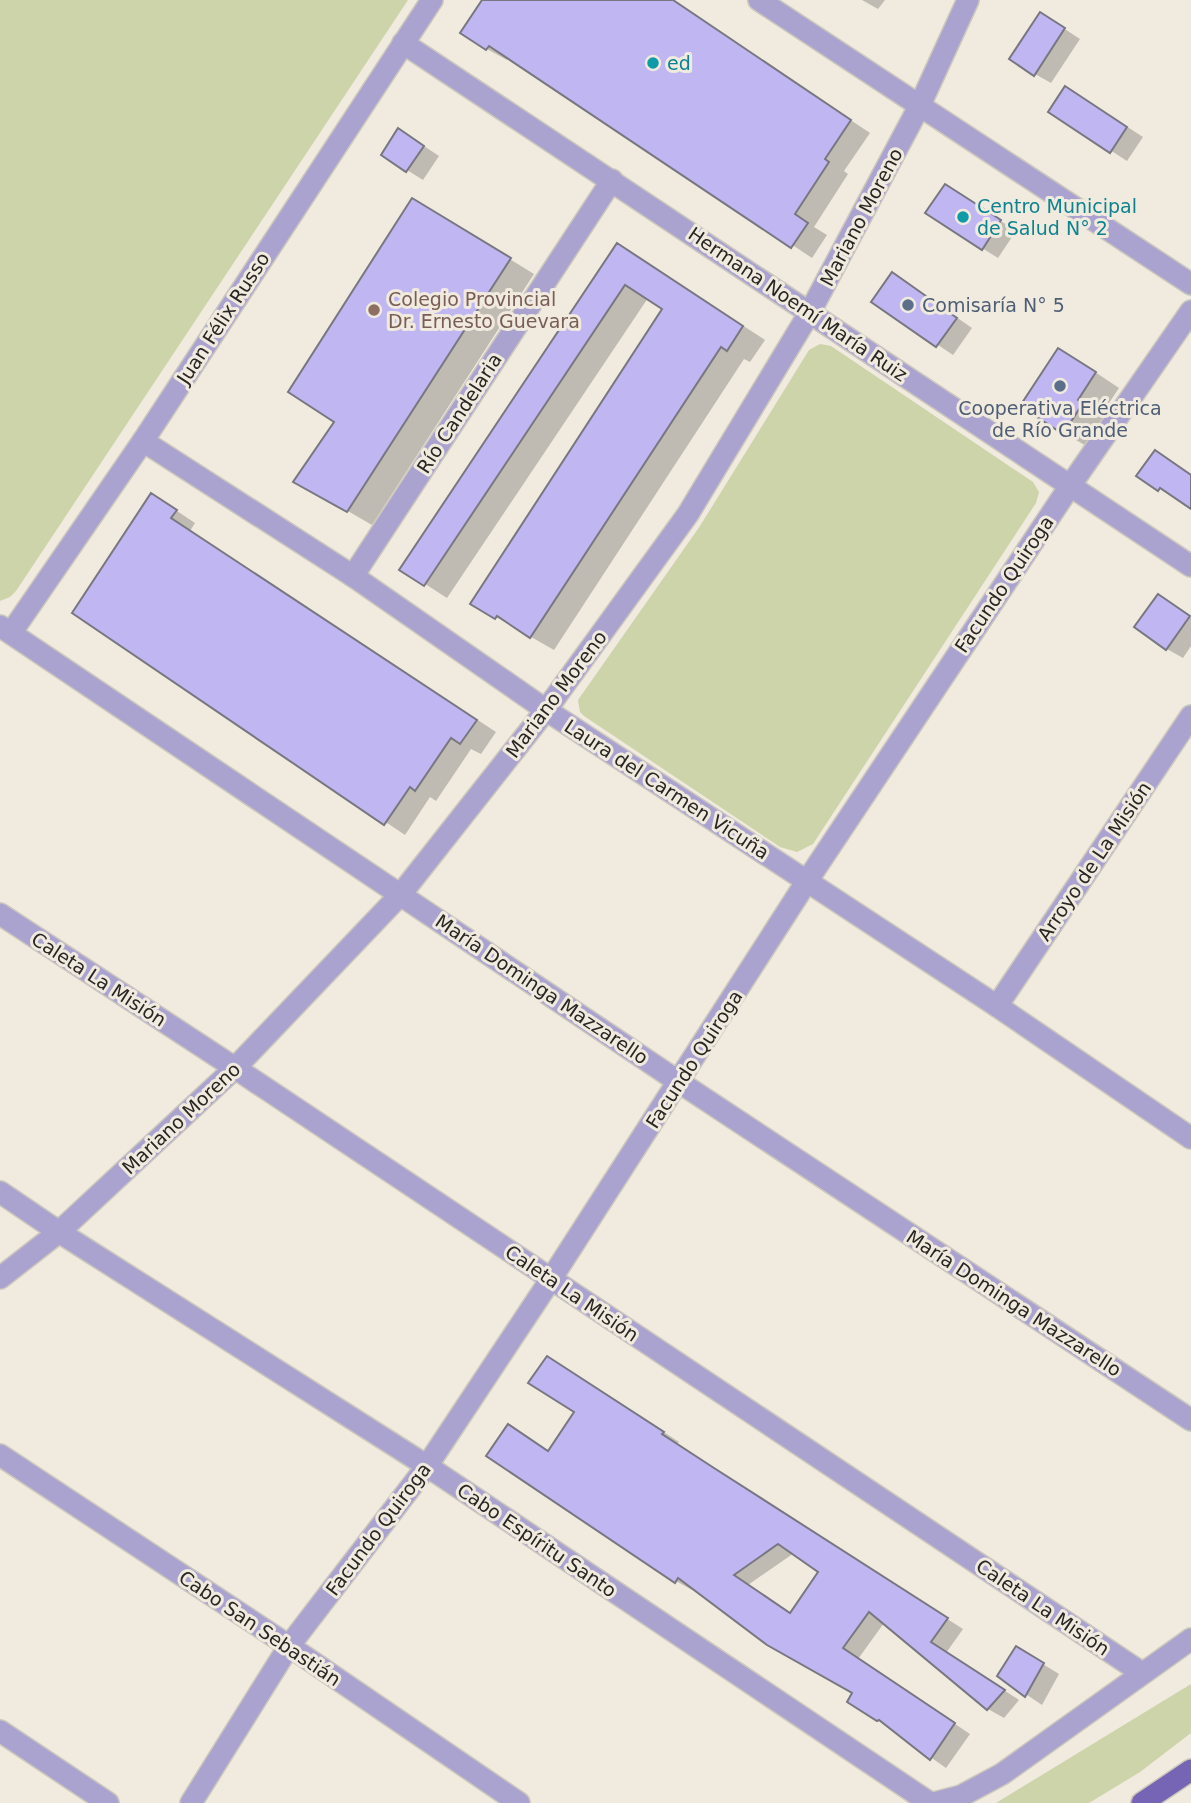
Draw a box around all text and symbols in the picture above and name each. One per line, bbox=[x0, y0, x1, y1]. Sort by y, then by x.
place label: ed bbox=[667, 52, 691, 74]
marker: ed bbox=[645, 55, 661, 71]
street label: Mariano Moreno bbox=[815, 144, 907, 290]
place label: Centro Municipal de Salud N° 2 bbox=[977, 195, 1137, 239]
marker: Centro Municipal de Salud N° 2 bbox=[955, 209, 971, 225]
street label: Hermana Noemí María Ruiz bbox=[684, 222, 912, 386]
street label: Juan Félix Russo bbox=[172, 248, 274, 389]
place label: Colegio Provincial Dr. Ernesto Guevara bbox=[388, 288, 580, 332]
place label: Comisaría N° 5 bbox=[922, 294, 1065, 316]
marker: Comisaría N° 5 bbox=[900, 297, 916, 313]
marker: Colegio Provincial Dr. Ernesto Guevara bbox=[366, 302, 382, 318]
street label: Río Candelaria bbox=[412, 349, 506, 477]
marker: Cooperativa Eléctrica de Río Grande bbox=[1052, 378, 1068, 394]
place label: Cooperativa Eléctrica de Río Grande bbox=[958, 397, 1162, 441]
street label: Facundo Quiroga bbox=[950, 511, 1058, 657]
street label: Mariano Moreno bbox=[501, 626, 611, 762]
street label: Laura del Carmen Vicuña bbox=[561, 715, 773, 863]
street label: Arroyo de La Misión bbox=[1033, 777, 1155, 945]
street label: María Dominga Mazzarello bbox=[432, 910, 652, 1068]
street label: Caleta La Misión bbox=[28, 927, 170, 1031]
street label: Facundo Quiroga bbox=[641, 986, 747, 1132]
street label: Mariano Moreno bbox=[117, 1058, 245, 1178]
street label: María Dominga Mazzarello bbox=[903, 1225, 1125, 1381]
street label: Caleta La Misión bbox=[501, 1240, 643, 1346]
street label: Facundo Quiroga bbox=[321, 1458, 435, 1600]
street label: Cabo Espíritu Santo bbox=[453, 1479, 621, 1601]
street label: Caleta La Misión bbox=[972, 1554, 1114, 1660]
street label: Cabo San Sebastián bbox=[175, 1566, 345, 1690]

